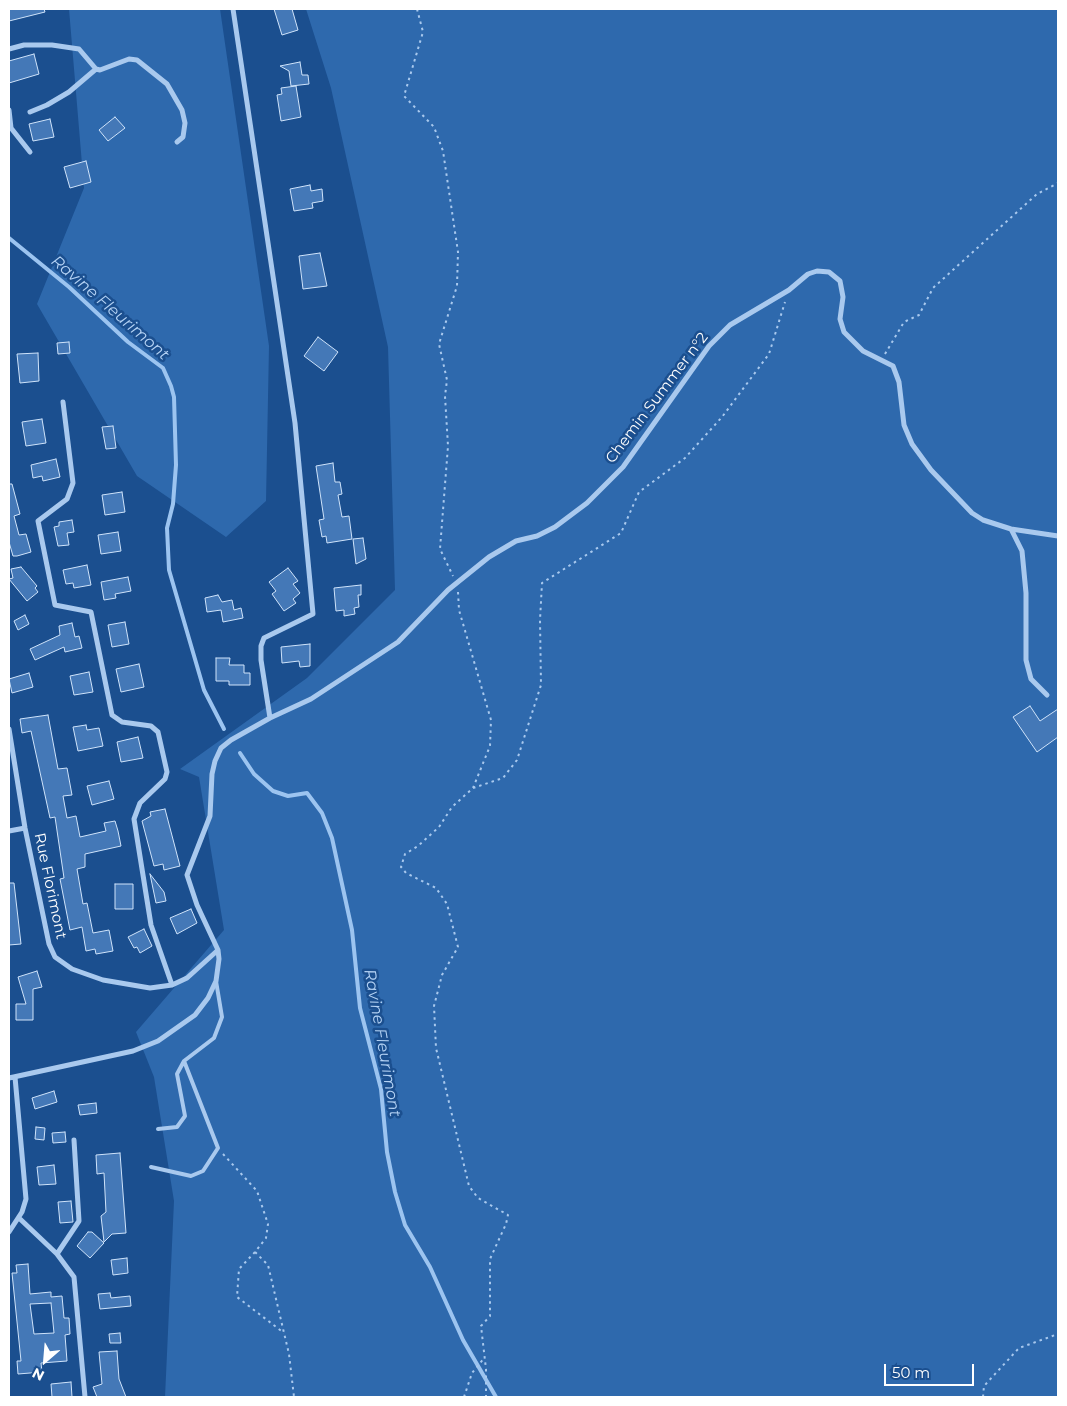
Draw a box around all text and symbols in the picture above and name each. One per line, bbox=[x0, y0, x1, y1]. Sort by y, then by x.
water label: Ravine Fleurimont bbox=[47, 252, 173, 364]
street label: Chemin Summer n°2 bbox=[602, 329, 712, 467]
street label: Rue Florimont bbox=[30, 831, 70, 941]
water label: Ravine Fleurimont bbox=[360, 968, 404, 1118]
north arrow bbox=[20, 1336, 70, 1386]
scale bar bbox=[887, 1354, 977, 1386]
text: 50 m bbox=[892, 1363, 930, 1382]
text: N bbox=[29, 1364, 47, 1385]

